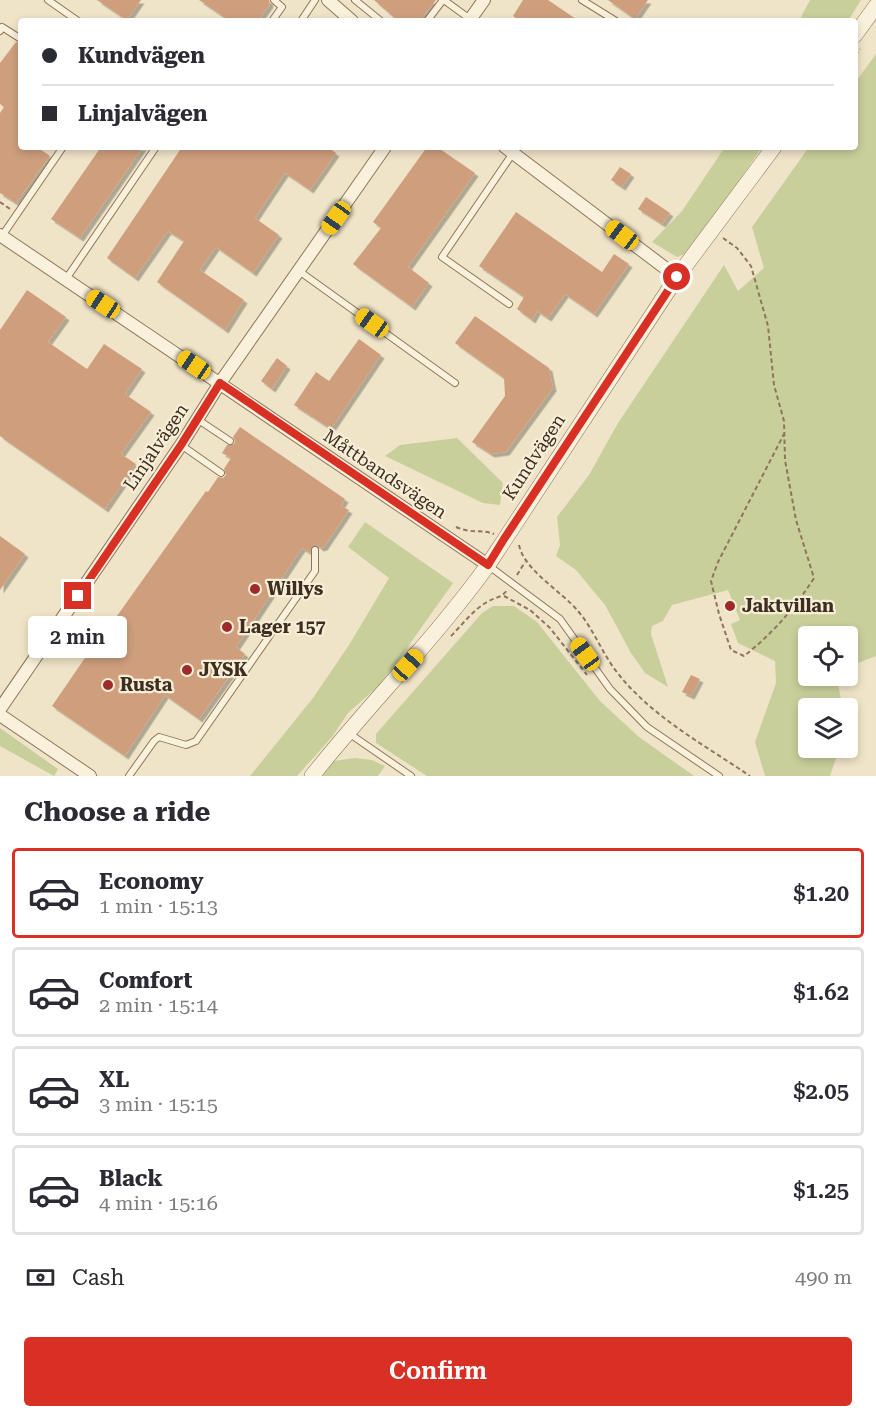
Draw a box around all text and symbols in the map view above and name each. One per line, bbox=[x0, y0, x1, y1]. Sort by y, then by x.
text: Kundvägen bbox=[78, 43, 205, 68]
text: Linjalvägen bbox=[78, 101, 208, 126]
car bbox=[318, 198, 354, 238]
car bbox=[602, 217, 642, 253]
route start bbox=[663, 263, 690, 290]
car bbox=[83, 287, 123, 321]
car bbox=[352, 305, 392, 341]
car bbox=[174, 347, 214, 383]
street label: Linjalvägen bbox=[119, 399, 193, 494]
street label: Kundvägen bbox=[498, 410, 569, 504]
street label: Måttbandsvägen bbox=[320, 425, 451, 523]
place label: Willys bbox=[267, 578, 323, 599]
route end bbox=[64, 582, 91, 609]
marker: Willys bbox=[248, 582, 262, 596]
place label: Jaktvillan bbox=[742, 595, 834, 616]
marker: Jaktvillan bbox=[723, 599, 737, 613]
place label: Lager 157 bbox=[239, 616, 326, 637]
callout: 2 min bbox=[28, 617, 128, 659]
marker: Lager 157 bbox=[220, 620, 234, 634]
text: 2 min bbox=[50, 625, 105, 649]
map controls bbox=[798, 626, 858, 758]
button: locate bbox=[798, 626, 858, 686]
car bbox=[567, 634, 603, 674]
car bbox=[389, 646, 427, 684]
place label: JYSK bbox=[199, 659, 248, 680]
marker: JYSK bbox=[180, 663, 194, 677]
place label: Rusta bbox=[120, 674, 173, 695]
marker: Rusta bbox=[101, 678, 115, 692]
button: layers bbox=[798, 698, 858, 758]
text: Choose a ride bbox=[24, 796, 210, 828]
icon: car bbox=[27, 866, 81, 920]
text: Economy bbox=[99, 869, 203, 894]
text: $1.20 bbox=[793, 881, 849, 906]
text: 1 min · 15:13 bbox=[99, 894, 218, 918]
icon: car bbox=[27, 965, 81, 1019]
text: Comfort bbox=[99, 968, 192, 993]
text: $1.62 bbox=[793, 980, 849, 1005]
text: 2 min · 15:14 bbox=[99, 993, 218, 1017]
icon: car bbox=[27, 1064, 81, 1118]
text: XL bbox=[99, 1067, 129, 1092]
text: $2.05 bbox=[793, 1079, 849, 1104]
text: 3 min · 15:15 bbox=[99, 1092, 218, 1116]
icon: car bbox=[27, 1163, 81, 1217]
text: Black bbox=[99, 1166, 163, 1191]
text: $1.25 bbox=[793, 1178, 849, 1203]
text: 4 min · 15:16 bbox=[99, 1191, 218, 1215]
icon: cash bbox=[24, 1261, 57, 1294]
text: Cash bbox=[72, 1265, 124, 1290]
text: 490 m bbox=[795, 1265, 852, 1289]
button: Confirm bbox=[24, 1337, 852, 1406]

